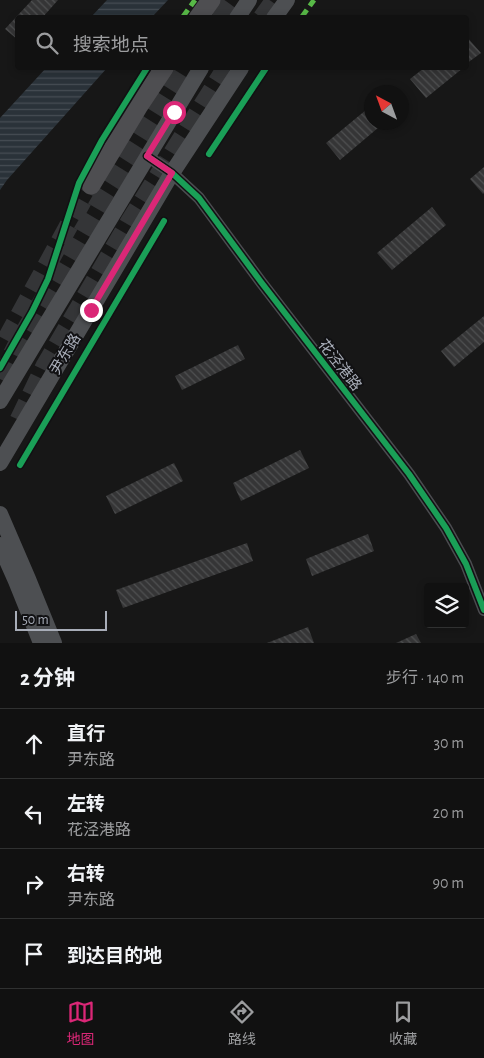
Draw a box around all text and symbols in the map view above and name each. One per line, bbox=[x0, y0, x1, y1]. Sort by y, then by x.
search box bbox=[15, 15, 469, 70]
icon: search bbox=[33, 29, 61, 57]
text: 搜索地点 bbox=[73, 36, 149, 55]
north arrow bbox=[364, 85, 409, 130]
route start bbox=[163, 101, 186, 124]
route end bbox=[80, 299, 103, 322]
street label: 尹东路 bbox=[47, 331, 83, 377]
street label: 花泾港路 bbox=[315, 336, 365, 394]
map controls bbox=[424, 583, 469, 628]
button: layers bbox=[424, 583, 469, 628]
scale bar bbox=[15, 608, 108, 631]
text: 50 m bbox=[22, 613, 49, 627]
text: 2 分钟 bbox=[20, 668, 75, 689]
text: 步行 · 140 m bbox=[386, 670, 464, 686]
text: 直行 bbox=[67, 725, 105, 744]
icon: ahead bbox=[20, 730, 48, 758]
text: 30 m bbox=[434, 735, 464, 751]
text: 尹东路 bbox=[67, 752, 115, 768]
text: 左转 bbox=[67, 795, 105, 814]
icon: left bbox=[20, 800, 48, 828]
text: 20 m bbox=[433, 805, 464, 821]
text: 花泾港路 bbox=[67, 822, 131, 838]
text: 右转 bbox=[67, 865, 105, 884]
icon: right bbox=[20, 870, 48, 898]
text: 90 m bbox=[433, 875, 464, 891]
text: 尹东路 bbox=[67, 892, 115, 908]
icon: arrive bbox=[20, 940, 48, 968]
text: 到达目的地 bbox=[67, 947, 162, 966]
tab: 地图 bbox=[67, 998, 95, 1049]
tab: 路线 bbox=[228, 998, 256, 1049]
tab: 收藏 bbox=[389, 998, 417, 1049]

